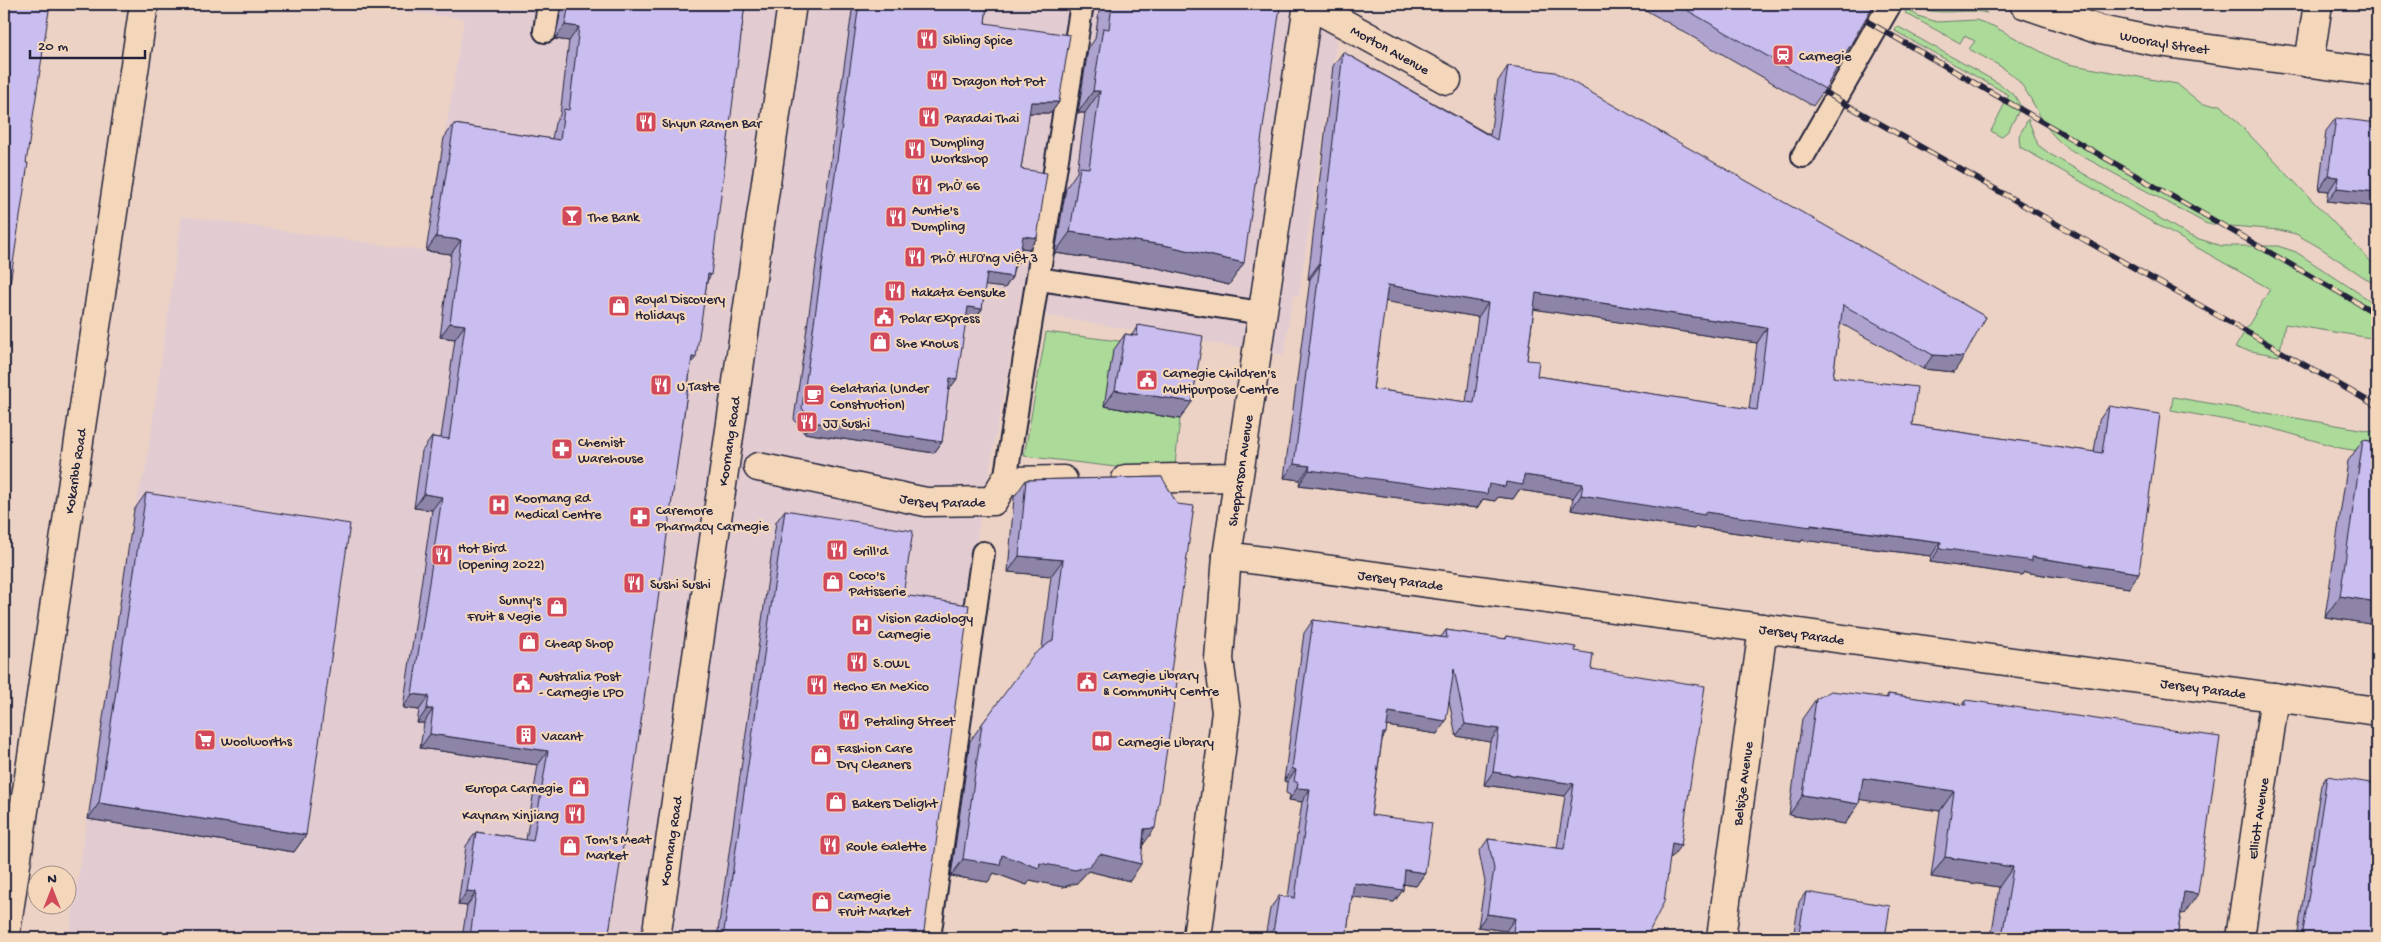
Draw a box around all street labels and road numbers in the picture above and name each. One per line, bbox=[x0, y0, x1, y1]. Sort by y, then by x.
street label: Morton Avenue bbox=[1347, 23, 1432, 80]
street label: Woorayl Street bbox=[2118, 28, 2211, 60]
street label: Koornang Road bbox=[716, 394, 746, 487]
street label: Shepparson Avenue bbox=[1225, 413, 1259, 528]
street label: Kokaribb Road bbox=[62, 426, 92, 515]
street label: Jersey Parade bbox=[898, 491, 986, 513]
street label: Jersey Parade bbox=[1356, 568, 1445, 596]
street label: Jersey Parade bbox=[1758, 622, 1846, 650]
street label: Jersey Parade bbox=[2159, 676, 2247, 704]
street label: Belsize Avenue bbox=[1730, 740, 1759, 828]
street label: Elliott Avenue bbox=[2246, 776, 2274, 860]
street label: Koornang Road bbox=[658, 794, 688, 887]

